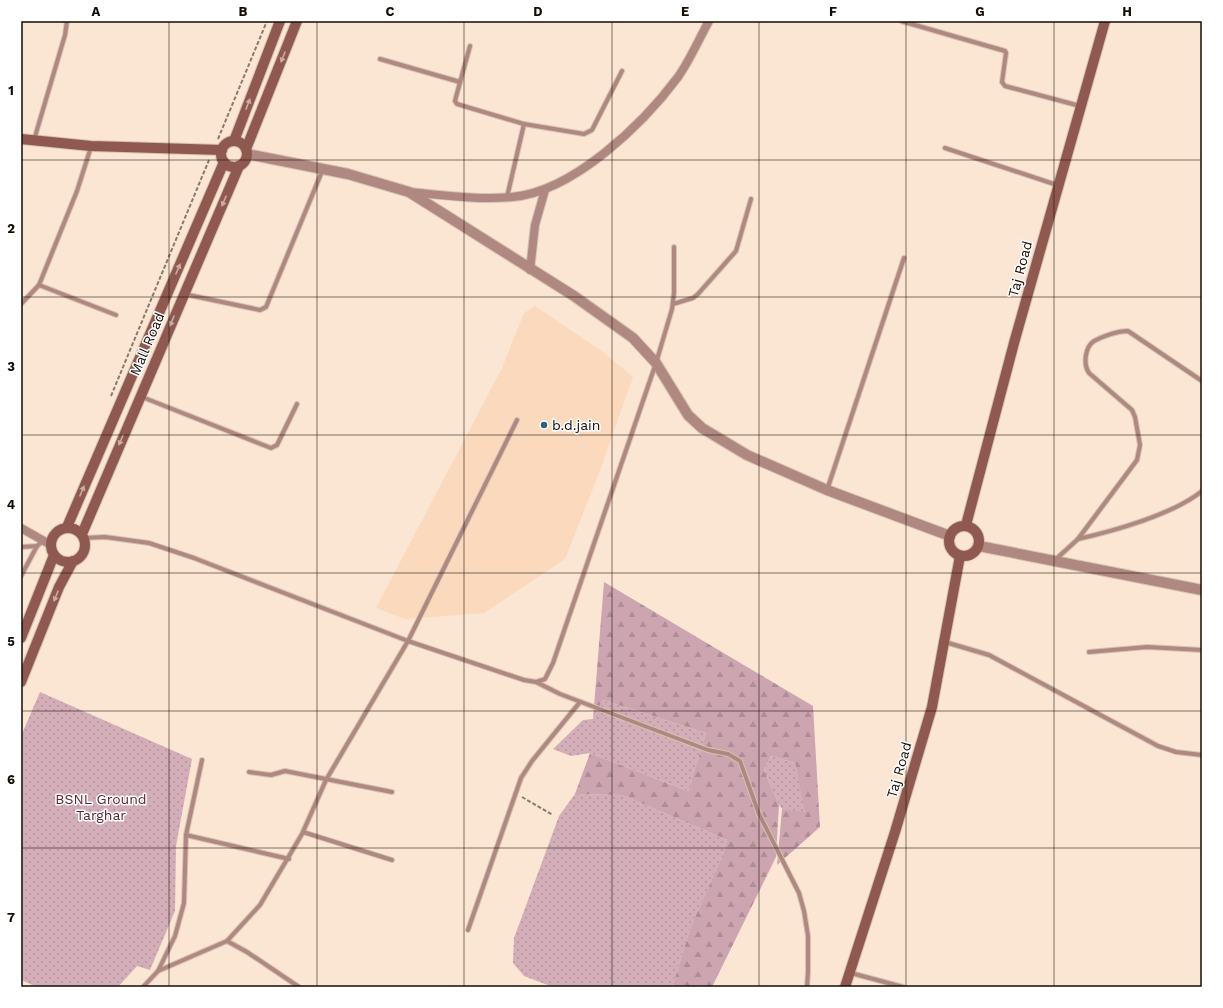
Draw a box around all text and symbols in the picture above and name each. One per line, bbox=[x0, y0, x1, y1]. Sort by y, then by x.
text: A bbox=[92, 4, 101, 19]
text: B bbox=[239, 4, 248, 19]
text: C bbox=[386, 4, 395, 19]
text: D bbox=[533, 4, 543, 19]
text: E bbox=[681, 4, 689, 19]
text: F bbox=[829, 4, 837, 19]
text: G bbox=[975, 4, 985, 19]
text: H bbox=[1122, 4, 1132, 19]
one-way arrow bbox=[279, 52, 285, 64]
text: 1 bbox=[8, 83, 14, 98]
one-way arrow bbox=[245, 98, 251, 110]
one-way arrow bbox=[221, 196, 227, 207]
text: 2 bbox=[7, 221, 15, 236]
street label: Taj Road bbox=[1005, 239, 1035, 299]
one-way arrow bbox=[175, 263, 181, 275]
street label: Mall Road bbox=[127, 310, 167, 378]
one-way arrow bbox=[169, 315, 175, 327]
text: 3 bbox=[7, 359, 15, 374]
place label: b.d.jain bbox=[552, 417, 600, 433]
marker: b.d.jain bbox=[539, 420, 549, 430]
one-way arrow bbox=[118, 435, 124, 446]
one-way arrow bbox=[79, 485, 85, 497]
text: 4 bbox=[7, 497, 16, 512]
one-way arrow bbox=[52, 590, 58, 602]
text: 5 bbox=[7, 634, 15, 649]
street label: Taj Road bbox=[883, 740, 915, 800]
text: 6 bbox=[7, 772, 15, 787]
park label: BSNL Ground Targhar bbox=[55, 791, 147, 823]
text: 7 bbox=[7, 910, 15, 925]

